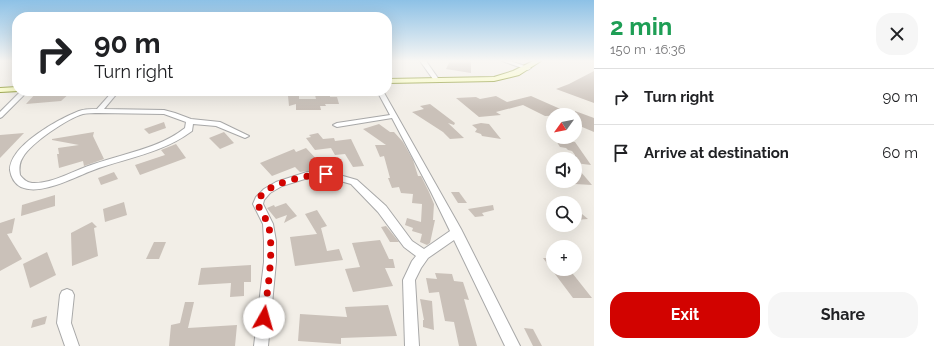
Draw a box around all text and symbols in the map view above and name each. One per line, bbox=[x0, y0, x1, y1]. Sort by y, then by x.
text: 2 min bbox=[610, 12, 672, 41]
button: close bbox=[876, 13, 918, 55]
text: 90 m bbox=[94, 27, 160, 60]
icon: right bbox=[28, 28, 80, 80]
text: 150 m · 16:36 bbox=[610, 42, 686, 57]
text: Turn right bbox=[94, 61, 173, 82]
icon: right bbox=[610, 86, 632, 108]
text: Turn right bbox=[644, 88, 714, 106]
text: 90 m bbox=[882, 88, 918, 106]
north arrow bbox=[546, 108, 582, 144]
map controls bbox=[546, 108, 582, 276]
icon: arrive bbox=[610, 142, 632, 164]
text: Arrive at destination bbox=[644, 144, 789, 162]
text: 60 m bbox=[882, 144, 918, 162]
button: sound bbox=[546, 152, 582, 188]
pin bbox=[309, 157, 343, 191]
icon: arrive bbox=[315, 163, 337, 185]
button: search bbox=[546, 196, 582, 232]
button: + bbox=[546, 240, 582, 276]
button: Exit bbox=[610, 292, 760, 338]
button: Share bbox=[768, 292, 918, 338]
position arrow bbox=[243, 297, 285, 339]

